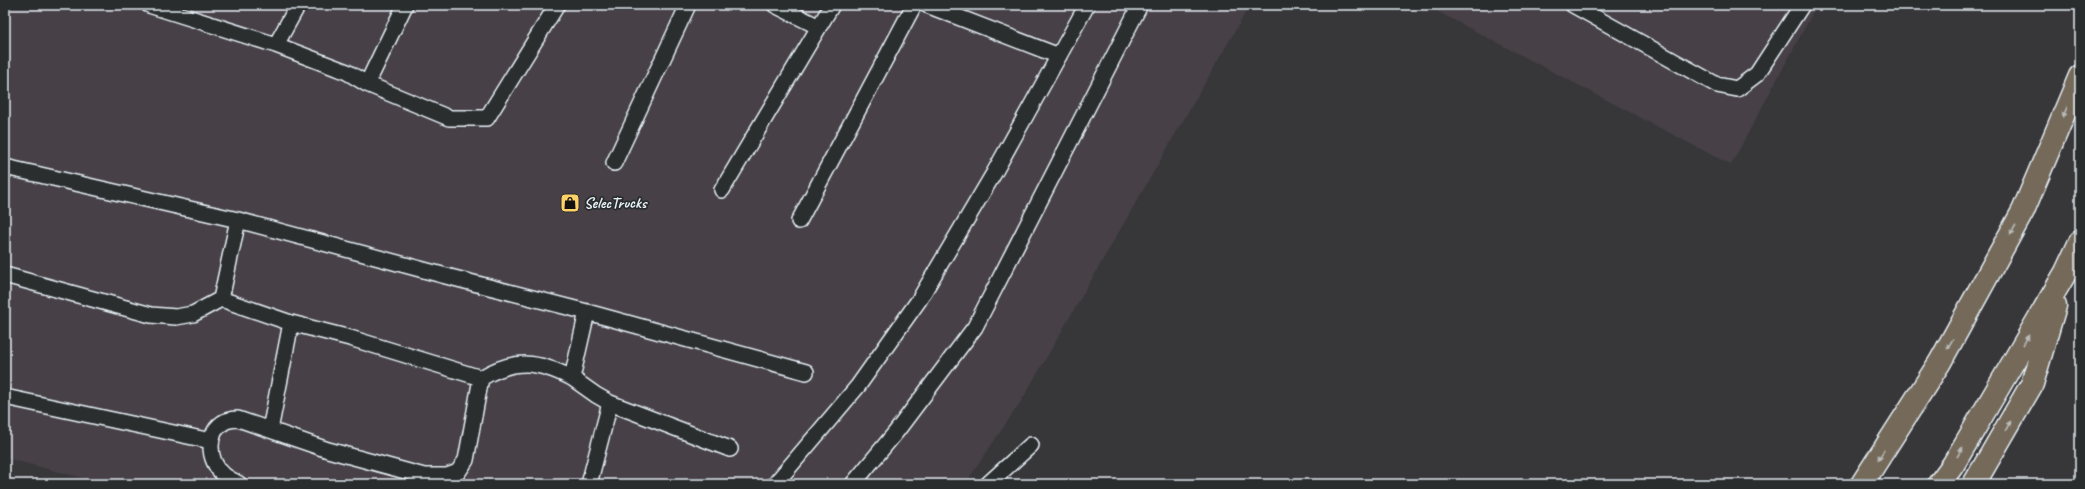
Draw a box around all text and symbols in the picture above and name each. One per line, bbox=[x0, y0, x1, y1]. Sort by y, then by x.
one-way arrow bbox=[2062, 106, 2068, 117]
shop icon: SelecTrucks bbox=[559, 192, 581, 214]
place label: SelecTrucks bbox=[584, 193, 648, 213]
one-way arrow bbox=[2009, 225, 2016, 236]
one-way arrow bbox=[2023, 334, 2030, 346]
one-way arrow bbox=[1946, 338, 1953, 350]
one-way arrow bbox=[2005, 420, 2012, 432]
one-way arrow bbox=[1957, 446, 1964, 458]
one-way arrow bbox=[1877, 449, 1885, 460]

